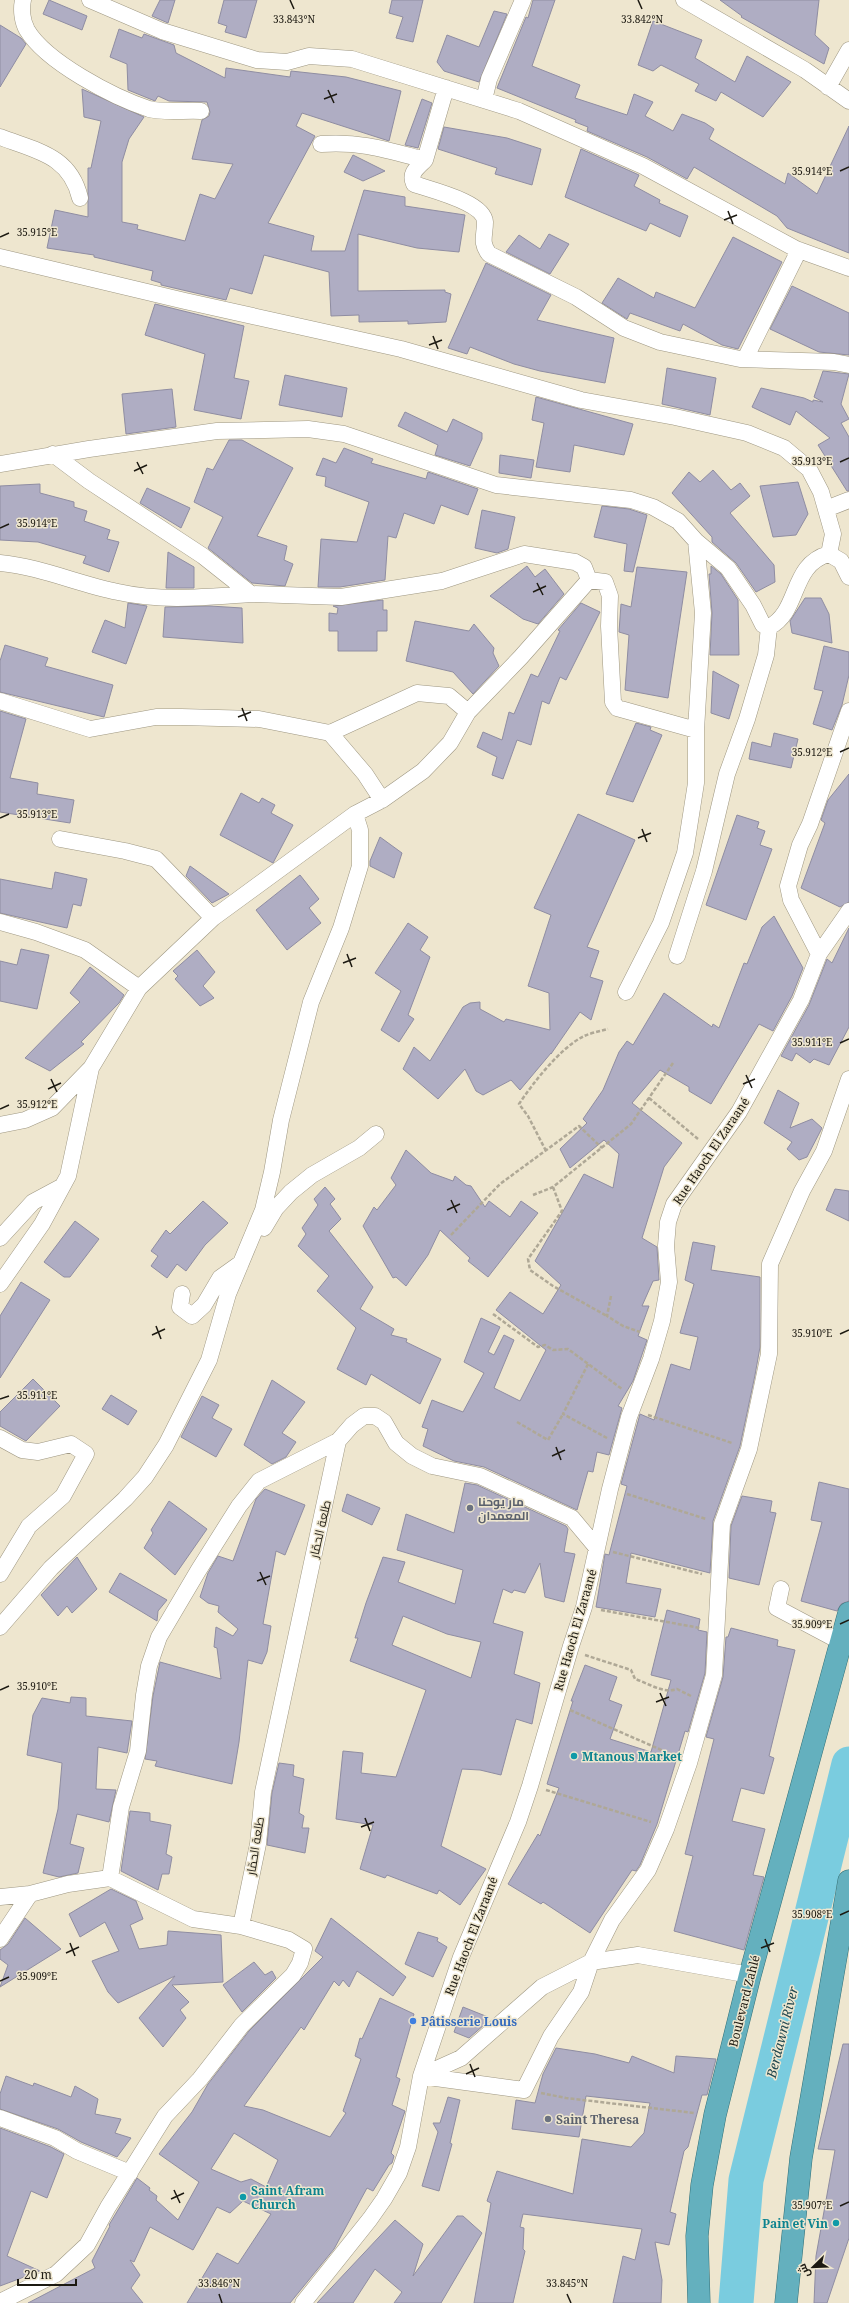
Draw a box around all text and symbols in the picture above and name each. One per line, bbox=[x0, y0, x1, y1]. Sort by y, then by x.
text: 33.843°N bbox=[273, 12, 315, 26]
text: 33.842°N bbox=[621, 12, 663, 26]
text: 35.914°E bbox=[792, 164, 832, 178]
text: 35.915°E bbox=[17, 225, 57, 239]
text: 35.913°E bbox=[792, 454, 832, 468]
text: 35.914°E bbox=[17, 516, 57, 530]
text: 35.912°E bbox=[792, 745, 832, 759]
text: 35.913°E bbox=[17, 807, 57, 821]
text: 35.911°E bbox=[792, 1035, 832, 1049]
street label: Rue Haoch El Zaraané bbox=[669, 1094, 753, 1208]
text: 35.912°E bbox=[17, 1097, 57, 1111]
text: 35.910°E bbox=[792, 1326, 832, 1340]
text: 35.911°E bbox=[17, 1388, 57, 1402]
place label: مار يوحنا المعمدان bbox=[478, 1493, 529, 1524]
street label: طلعة الحمّار bbox=[305, 1498, 335, 1561]
marker: مار يوحنا المعمدان bbox=[465, 1503, 475, 1513]
street label: Rue Haoch El Zaraané bbox=[549, 1567, 601, 1693]
text: 35.909°E bbox=[792, 1617, 832, 1631]
text: 35.910°E bbox=[17, 1679, 57, 1693]
place label: Mtanous Market bbox=[582, 1748, 682, 1765]
marker: Mtanous Market bbox=[569, 1751, 579, 1761]
street label: طلعة الحمّار bbox=[242, 1816, 268, 1877]
street label: Rue Haoch El Zaraané bbox=[440, 1874, 502, 1998]
text: 35.908°E bbox=[792, 1907, 832, 1921]
street label: Boulevard Zahlé bbox=[724, 1953, 764, 2049]
text: 35.909°E bbox=[17, 1969, 57, 1983]
water label: Berdawni River bbox=[762, 1984, 802, 2081]
place label: Pâtisserie Louis bbox=[421, 2013, 517, 2030]
marker: Pâtisserie Louis bbox=[408, 2016, 418, 2026]
place label: Saint Theresa bbox=[556, 2111, 639, 2128]
marker: Saint Theresa bbox=[543, 2114, 553, 2124]
place label: Saint Afram Church bbox=[251, 2182, 325, 2213]
marker: Saint Afram Church bbox=[238, 2192, 248, 2202]
text: 35.907°E bbox=[792, 2198, 832, 2212]
place label: Pain et Vin bbox=[762, 2215, 828, 2232]
marker: Pain et Vin bbox=[831, 2218, 841, 2228]
north arrow bbox=[793, 2247, 833, 2287]
scale bar bbox=[18, 2261, 76, 2287]
text: ش bbox=[794, 2262, 813, 2281]
text: 20 m bbox=[24, 2266, 52, 2283]
text: 33.846°N bbox=[198, 2276, 240, 2290]
text: 33.845°N bbox=[546, 2276, 588, 2290]

